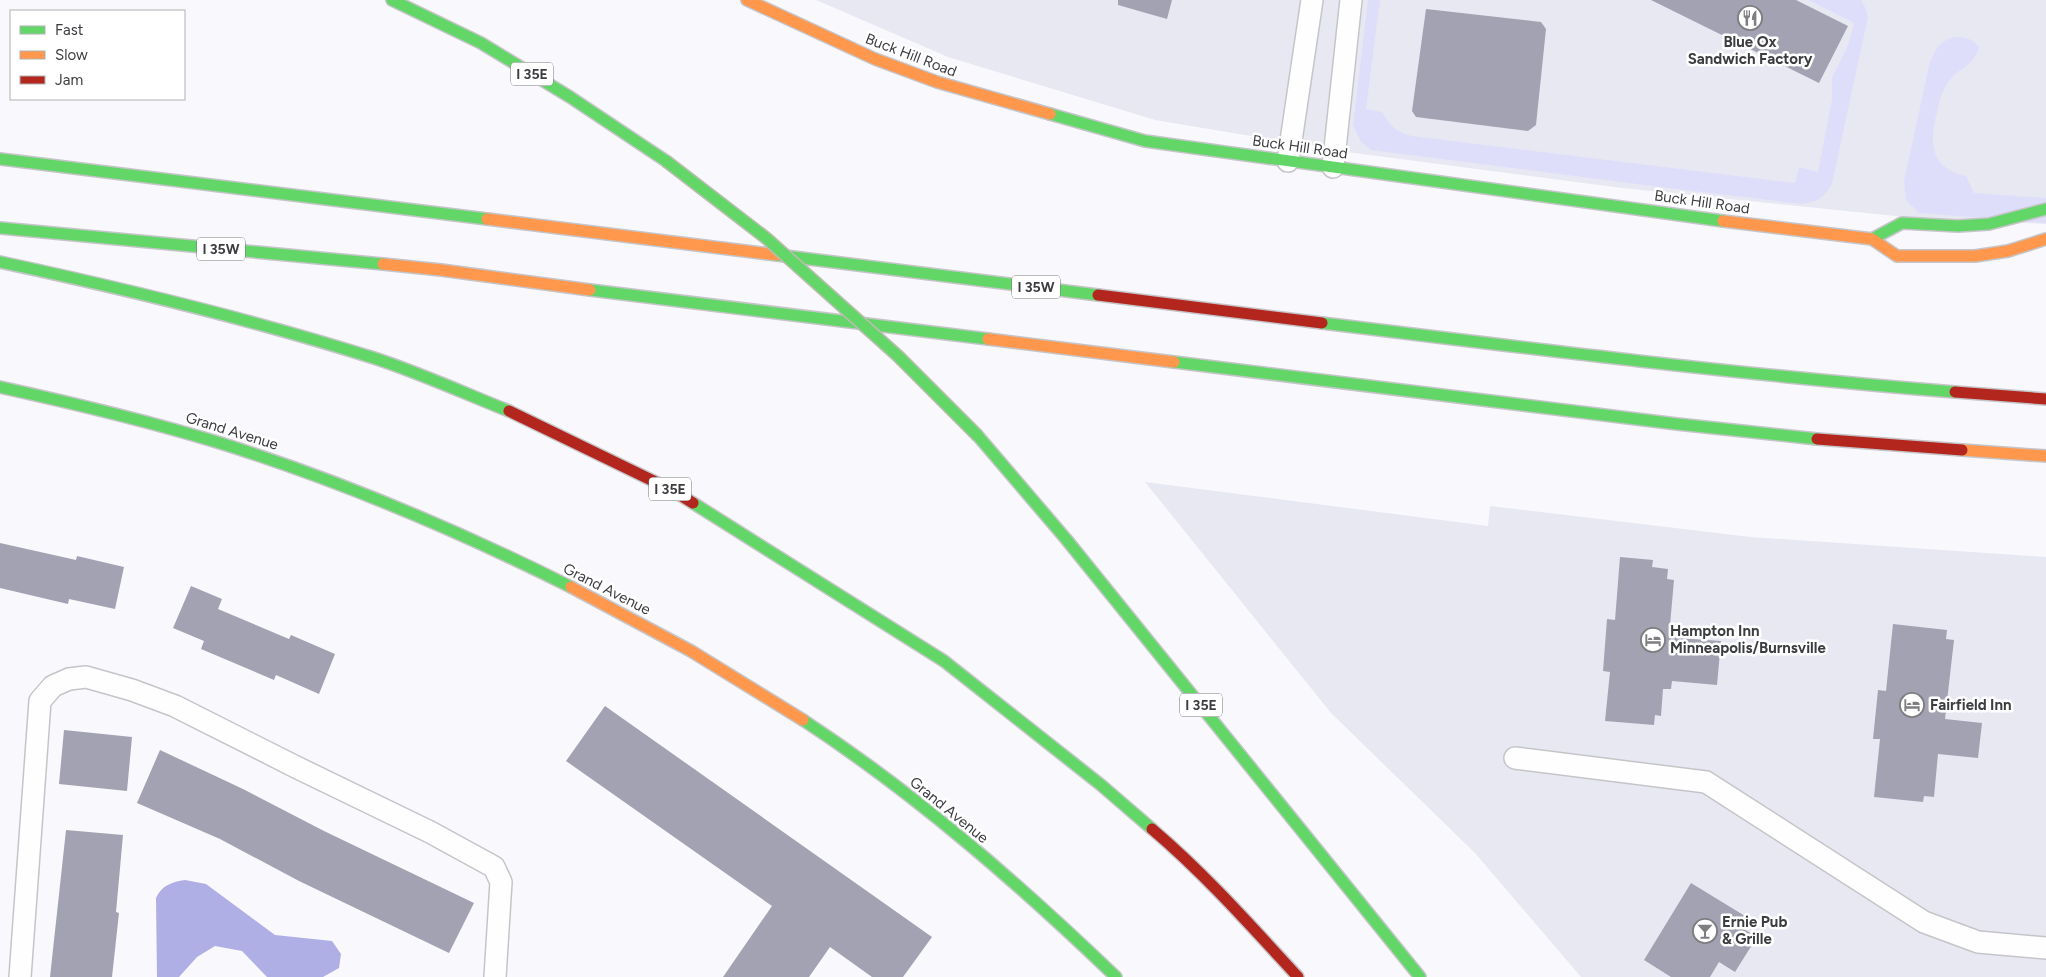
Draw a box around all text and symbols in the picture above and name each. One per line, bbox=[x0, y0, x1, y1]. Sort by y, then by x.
restaurant icon: Blue Ox Sandwich Factory bbox=[1737, 5, 1763, 31]
legend bbox=[10, 10, 185, 100]
text: Fast bbox=[55, 21, 84, 39]
street label: Buck Hill Road bbox=[863, 29, 959, 81]
place label: Blue Ox Sandwich Factory bbox=[1688, 33, 1813, 68]
text: Slow bbox=[55, 46, 88, 64]
road number: I 35E bbox=[511, 62, 553, 86]
text: Jam bbox=[55, 71, 83, 89]
street label: Buck Hill Road bbox=[1251, 131, 1349, 163]
street label: Buck Hill Road bbox=[1653, 186, 1751, 218]
road number: I 35W bbox=[197, 238, 245, 260]
road number: I 35W bbox=[1012, 276, 1060, 298]
street label: Grand Avenue bbox=[184, 408, 280, 454]
road number: I 35E bbox=[649, 478, 691, 500]
street label: Grand Avenue bbox=[560, 559, 654, 619]
place label: Hampton Inn Minneapolis/Burnsville bbox=[1670, 622, 1826, 657]
hotel icon: Hampton Inn Minneapolis/Burnsville bbox=[1640, 627, 1666, 653]
hotel icon: Fairfield Inn bbox=[1899, 692, 1925, 718]
road number: I 35E bbox=[1180, 694, 1222, 716]
place label: Fairfield Inn bbox=[1930, 696, 2012, 714]
street label: Grand Avenue bbox=[906, 773, 992, 847]
place label: Ernie Pub & Grille bbox=[1722, 913, 1787, 948]
bar icon: Ernie Pub & Grille bbox=[1692, 918, 1718, 944]

